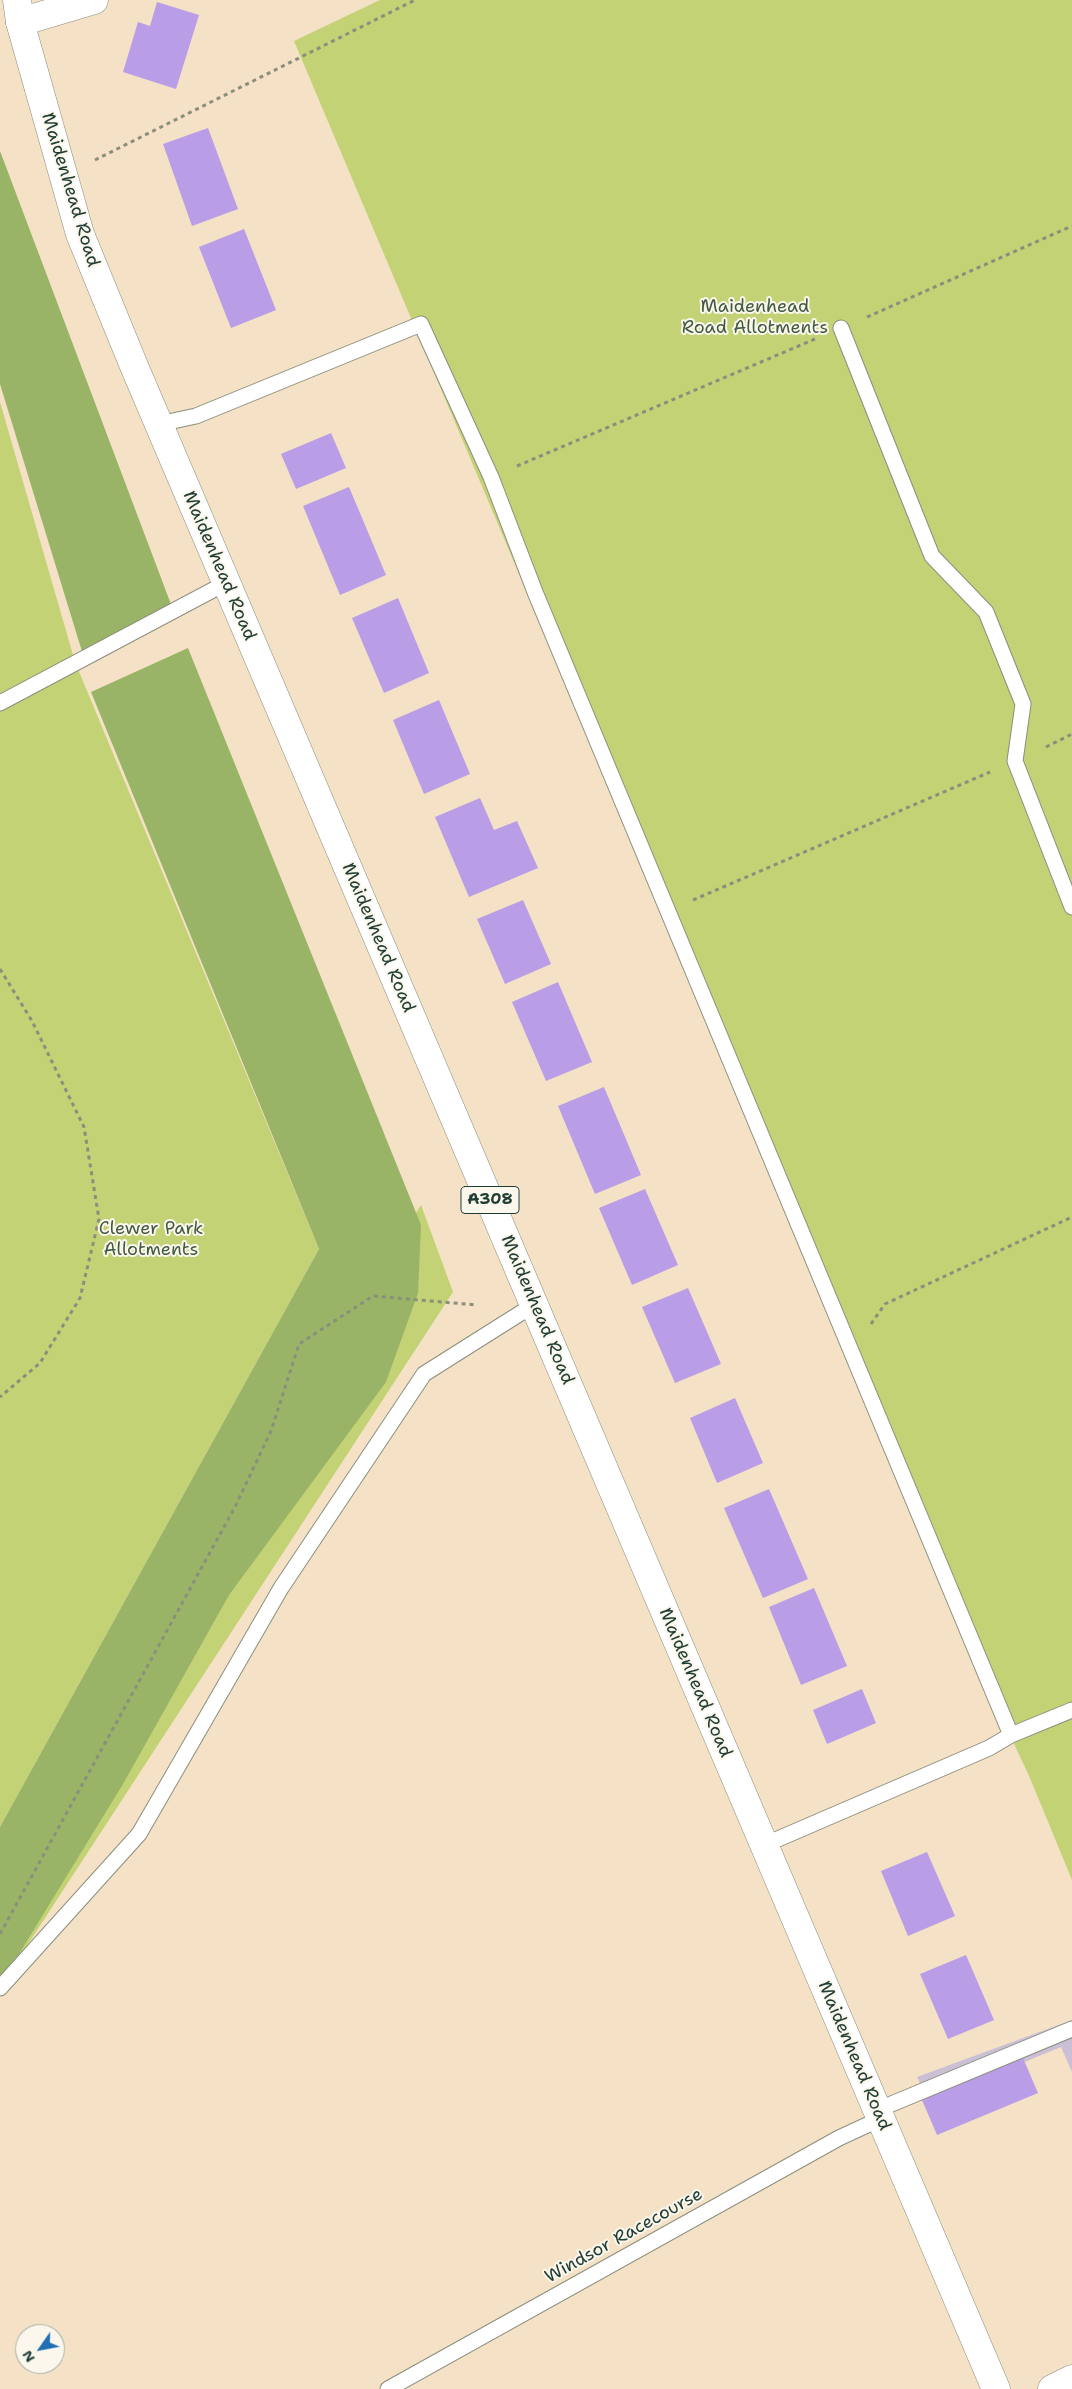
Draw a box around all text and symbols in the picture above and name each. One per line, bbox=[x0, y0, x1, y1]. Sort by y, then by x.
street label: Maidenhead Road bbox=[36, 110, 104, 270]
park label: Maidenhead Road Allotments bbox=[682, 296, 828, 338]
street label: Maidenhead Road bbox=[178, 488, 260, 644]
street label: Maidenhead Road bbox=[337, 860, 419, 1016]
road number: A308 bbox=[461, 1186, 519, 1214]
park label: Clewer Park Allotments bbox=[99, 1218, 203, 1260]
street label: Maidenhead Road bbox=[496, 1232, 578, 1388]
street label: Maidenhead Road bbox=[654, 1605, 736, 1761]
street label: Maidenhead Road bbox=[813, 1978, 895, 2134]
street label: Windsor Racecourse bbox=[541, 2184, 707, 2288]
north arrow bbox=[15, 2324, 65, 2374]
text: N bbox=[18, 2347, 39, 2366]

